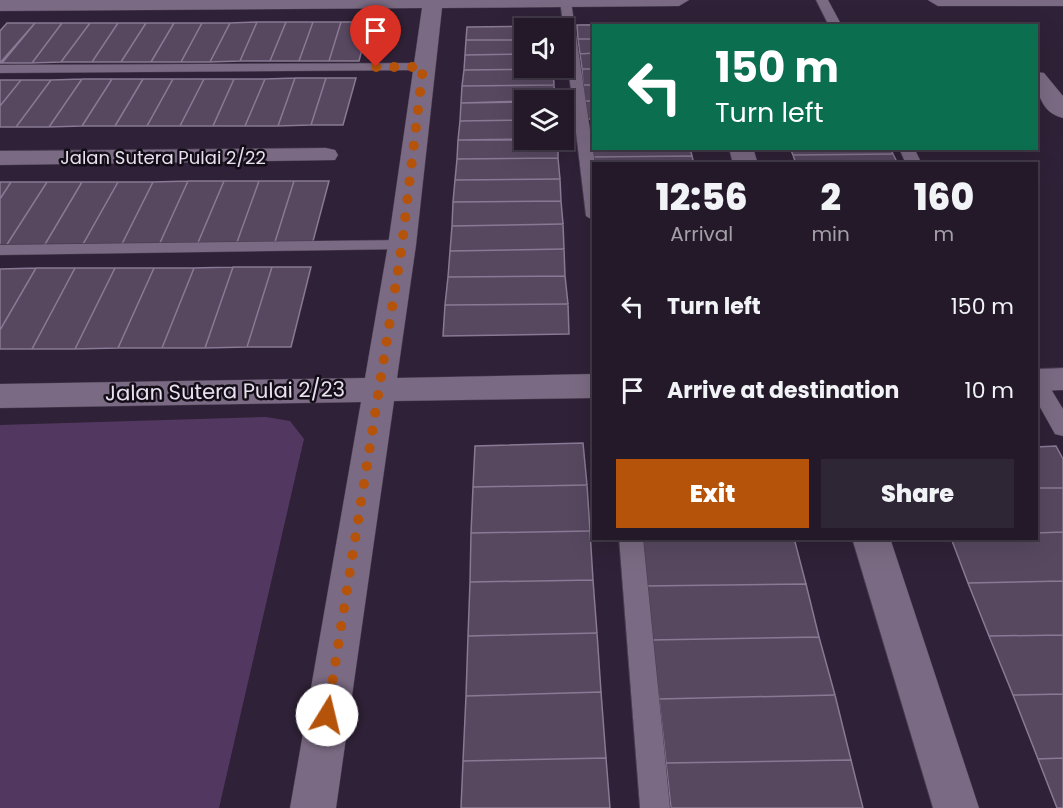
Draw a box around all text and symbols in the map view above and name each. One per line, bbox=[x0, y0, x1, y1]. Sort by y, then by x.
pin bbox=[350, 5, 401, 67]
icon: arrive bbox=[359, 14, 392, 47]
map controls bbox=[514, 18, 574, 150]
button: sound bbox=[514, 18, 574, 78]
text: 150 m bbox=[715, 38, 839, 97]
icon: left bbox=[616, 48, 694, 126]
button: layers bbox=[514, 90, 574, 150]
text: Turn left bbox=[715, 94, 824, 131]
street label: Jalan Sutera Pulai 2/22 bbox=[60, 145, 266, 170]
text: 12:56 bbox=[656, 172, 748, 223]
text: 2 bbox=[820, 172, 841, 223]
text: 160 bbox=[914, 172, 974, 223]
text: Arrival bbox=[670, 220, 733, 248]
text: min bbox=[811, 220, 850, 248]
text: m bbox=[934, 220, 954, 248]
icon: left bbox=[616, 290, 649, 323]
text: Turn left bbox=[667, 291, 761, 322]
text: 150 m bbox=[951, 291, 1014, 322]
street label: Jalan Sutera Pulai 2/23 bbox=[105, 374, 345, 408]
icon: arrive bbox=[616, 374, 649, 407]
text: Arrive at destination bbox=[667, 375, 899, 406]
text: 10 m bbox=[965, 375, 1014, 406]
button: Exit bbox=[616, 459, 809, 528]
button: Share bbox=[821, 459, 1014, 528]
position arrow bbox=[295, 683, 359, 747]

